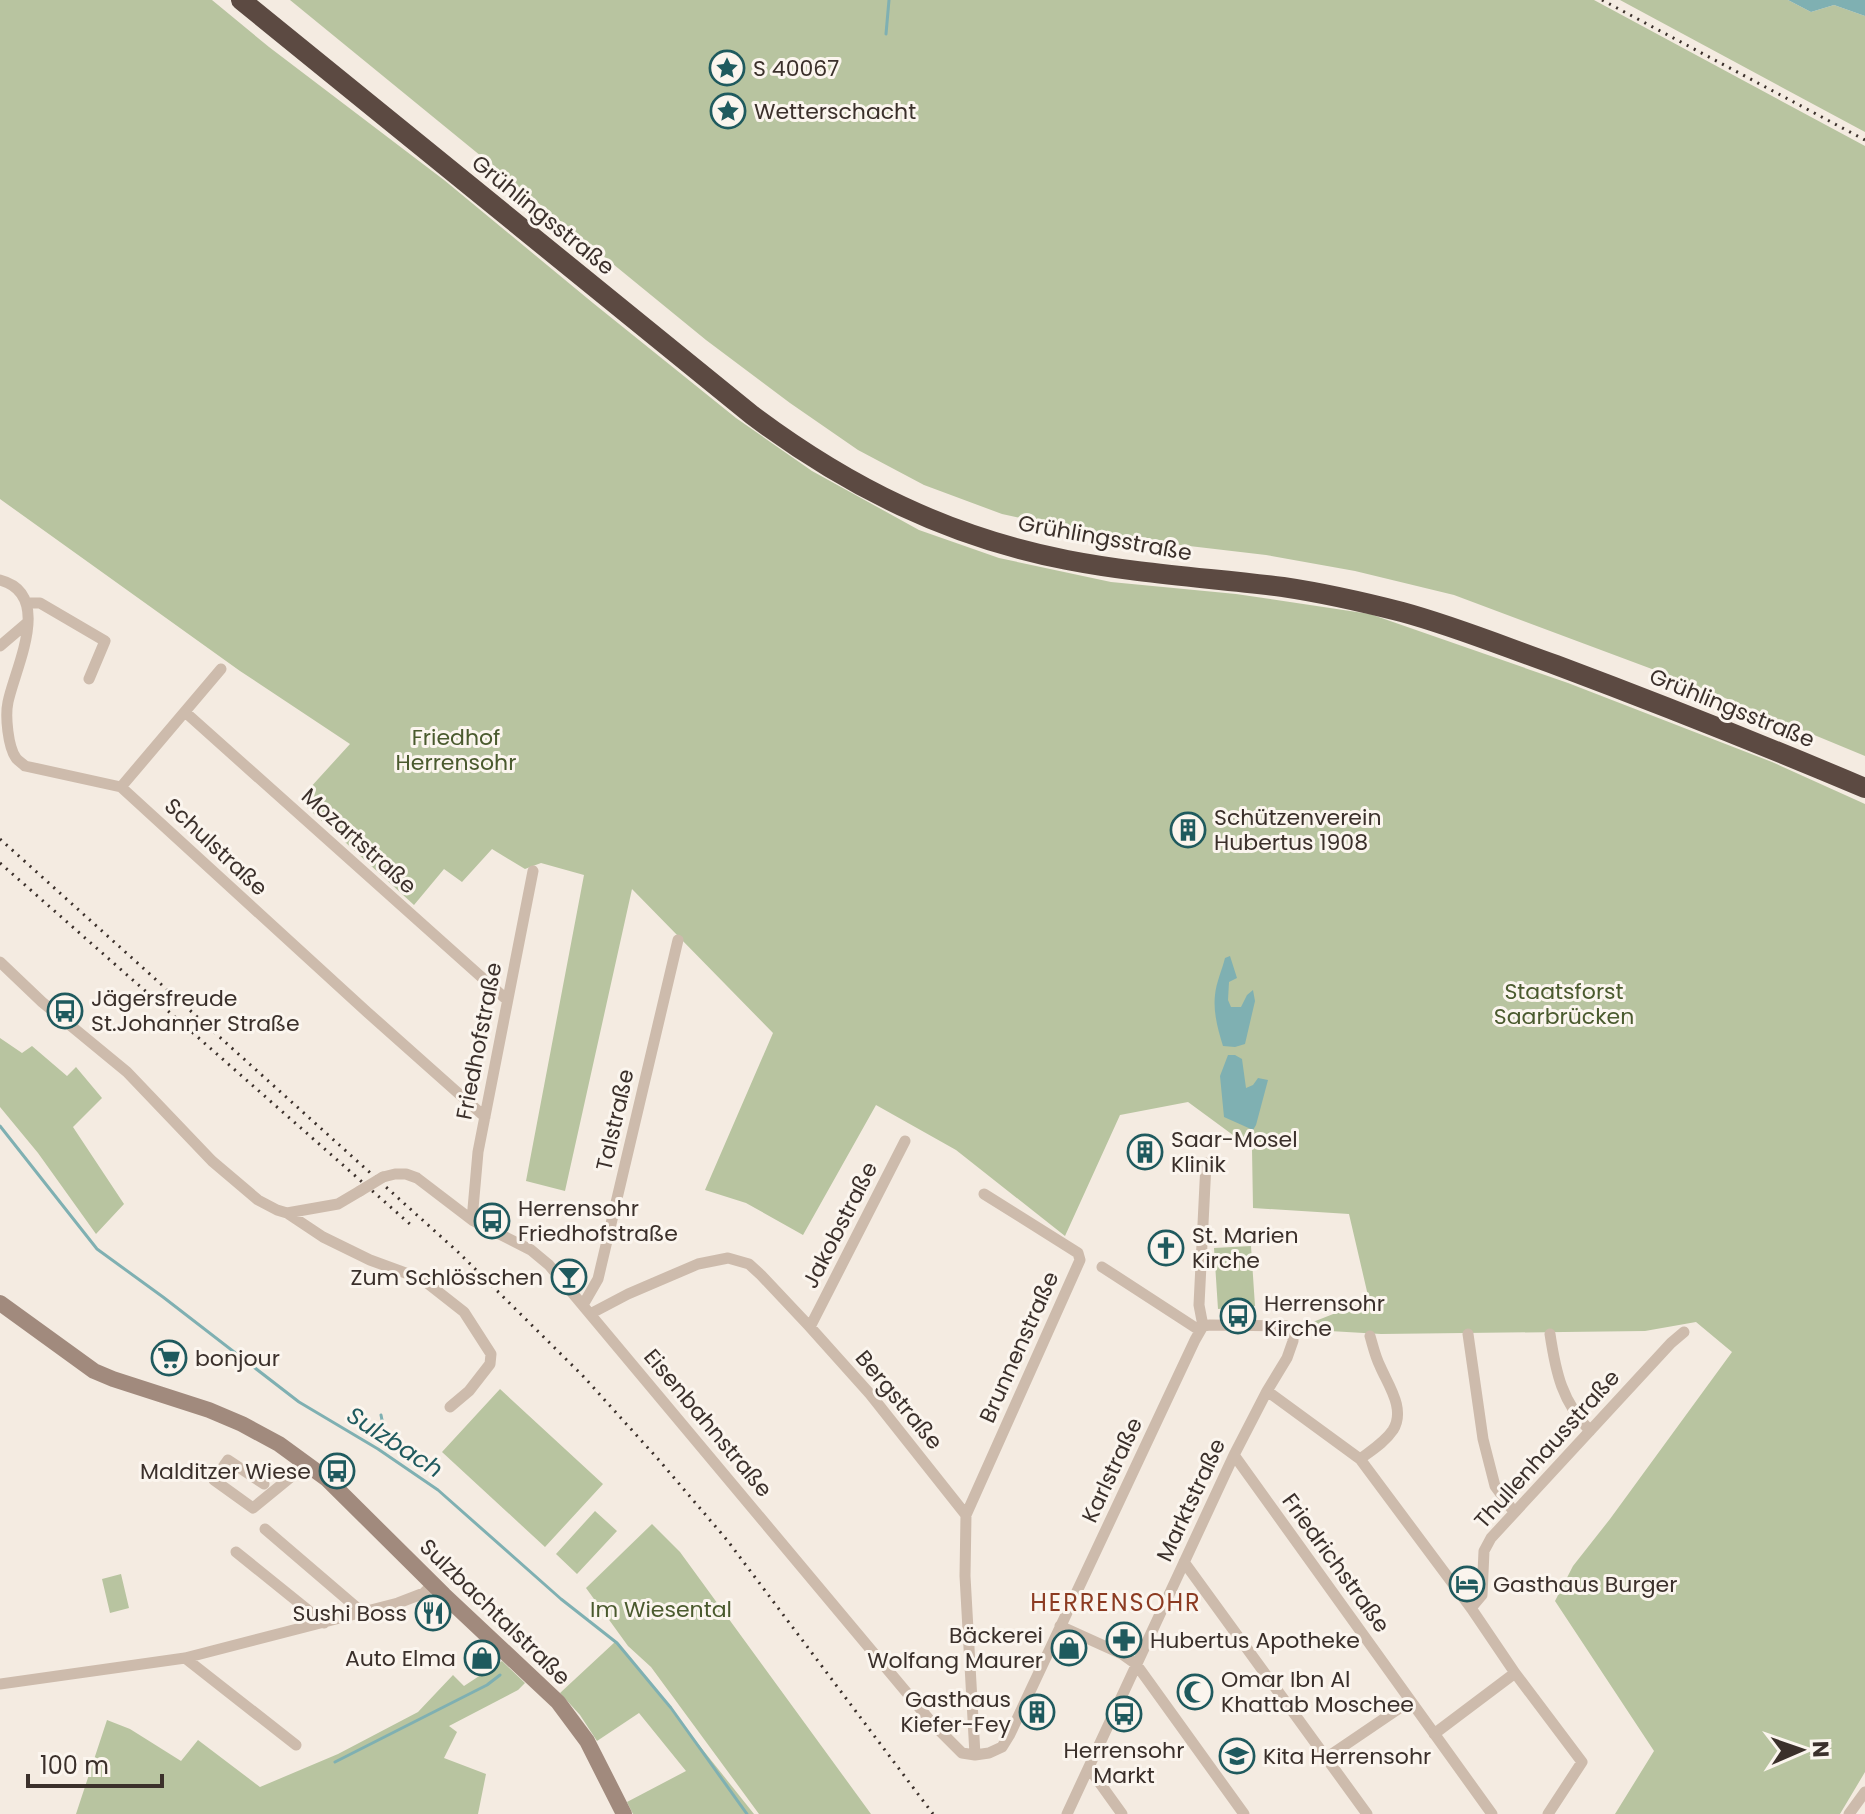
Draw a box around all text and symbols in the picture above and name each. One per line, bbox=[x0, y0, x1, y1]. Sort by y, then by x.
place icon: S 40067 bbox=[708, 49, 746, 87]
place label: S 40067 bbox=[753, 53, 839, 84]
place icon: Wetterschacht bbox=[709, 92, 747, 130]
place label: Wetterschacht bbox=[754, 96, 916, 127]
street label: Grühlingsstraße bbox=[465, 148, 621, 282]
street label: Grühlingsstraße bbox=[1016, 507, 1194, 569]
street label: Grühlingsstraße bbox=[1645, 661, 1819, 755]
park label: Friedhof Herrensohr bbox=[396, 722, 516, 778]
street label: Mozartstraße bbox=[295, 781, 423, 901]
street label: Schulstraße bbox=[158, 791, 274, 903]
place label: Schützenverein Hubertus 1908 bbox=[1214, 802, 1382, 858]
building icon: Schützenverein Hubertus 1908 bbox=[1169, 811, 1207, 849]
street label: Friedhofstraße bbox=[449, 960, 509, 1122]
park label: Staatsforst Saarbrücken bbox=[1494, 976, 1634, 1032]
place label: Jägersfreude St.Johanner Straße bbox=[91, 983, 300, 1039]
bus stop icon: Jägersfreude St.Johanner Straße bbox=[46, 992, 84, 1030]
street label: Talstraße bbox=[588, 1066, 642, 1174]
place label: Saar-Mosel Klinik bbox=[1171, 1124, 1298, 1180]
building icon: Saar-Mosel Klinik bbox=[1126, 1133, 1164, 1171]
street label: Jakobstraße bbox=[795, 1156, 885, 1294]
place label: Herrensohr Friedhofstraße bbox=[518, 1193, 678, 1249]
bus stop icon: Herrensohr Friedhofstraße bbox=[473, 1202, 511, 1240]
place label: St. Marien Kirche bbox=[1192, 1220, 1299, 1276]
church icon: St. Marien Kirche bbox=[1147, 1229, 1185, 1267]
bar icon: Zum Schlösschen bbox=[550, 1258, 588, 1296]
place label: Zum Schlösschen bbox=[351, 1262, 543, 1293]
street label: Brunnenstraße bbox=[972, 1266, 1066, 1428]
place label: Herrensohr Kirche bbox=[1264, 1288, 1385, 1344]
bus stop icon: Herrensohr Kirche bbox=[1219, 1297, 1257, 1335]
supermarket icon: bonjour bbox=[150, 1339, 188, 1377]
street label: Eisenbahnstraße bbox=[637, 1342, 779, 1504]
place label: bonjour bbox=[195, 1343, 280, 1374]
street label: Bergstraße bbox=[848, 1344, 950, 1456]
street label: Thullenhausstraße bbox=[1467, 1363, 1627, 1535]
water label: Sulzbach bbox=[341, 1399, 449, 1485]
street label: Karlstraße bbox=[1074, 1412, 1150, 1528]
street label: Marktstraße bbox=[1149, 1433, 1233, 1567]
bus stop icon: Malditzer Wiese bbox=[318, 1452, 356, 1490]
place label: Malditzer Wiese bbox=[140, 1456, 311, 1487]
street label: Friedrichstraße bbox=[1275, 1487, 1397, 1639]
street label: Sulzbachtalstraße bbox=[413, 1532, 577, 1692]
hotel icon: Gasthaus Burger bbox=[1448, 1565, 1486, 1603]
place label: Gasthaus Burger bbox=[1493, 1569, 1677, 1600]
district label: HERRENSOHR bbox=[1030, 1586, 1202, 1619]
restaurant icon: Sushi Boss bbox=[414, 1594, 452, 1632]
park label: Im Wiesental bbox=[590, 1594, 732, 1625]
place label: Sushi Boss bbox=[293, 1598, 407, 1629]
place label: Bäckerei Wolfang Maurer bbox=[867, 1620, 1043, 1676]
pharmacy icon: Hubertus Apotheke bbox=[1105, 1621, 1143, 1659]
place label: Hubertus Apotheke bbox=[1150, 1625, 1360, 1656]
shop icon: Bäckerei Wolfang Maurer bbox=[1050, 1629, 1088, 1667]
shop icon: Auto Elma bbox=[463, 1639, 501, 1677]
place label: Auto Elma bbox=[345, 1643, 456, 1674]
place label: Omar Ibn Al Khattab Moschee bbox=[1221, 1664, 1414, 1720]
mosque icon: Omar Ibn Al Khattab Moschee bbox=[1176, 1673, 1214, 1711]
place label: Gasthaus Kiefer-Fey bbox=[900, 1684, 1012, 1740]
building icon: Gasthaus Kiefer-Fey bbox=[1018, 1693, 1056, 1731]
bus stop icon: Herrensohr Markt bbox=[1105, 1695, 1143, 1733]
north arrow bbox=[1761, 1710, 1841, 1790]
place label: Herrensohr Markt bbox=[1064, 1735, 1184, 1791]
school or university icon: Kita Herrensohr bbox=[1218, 1737, 1256, 1775]
scale bar bbox=[28, 1738, 162, 1788]
place label: Kita Herrensohr bbox=[1263, 1741, 1431, 1772]
text: N bbox=[1805, 1741, 1836, 1758]
text: 100 m bbox=[40, 1749, 109, 1782]

